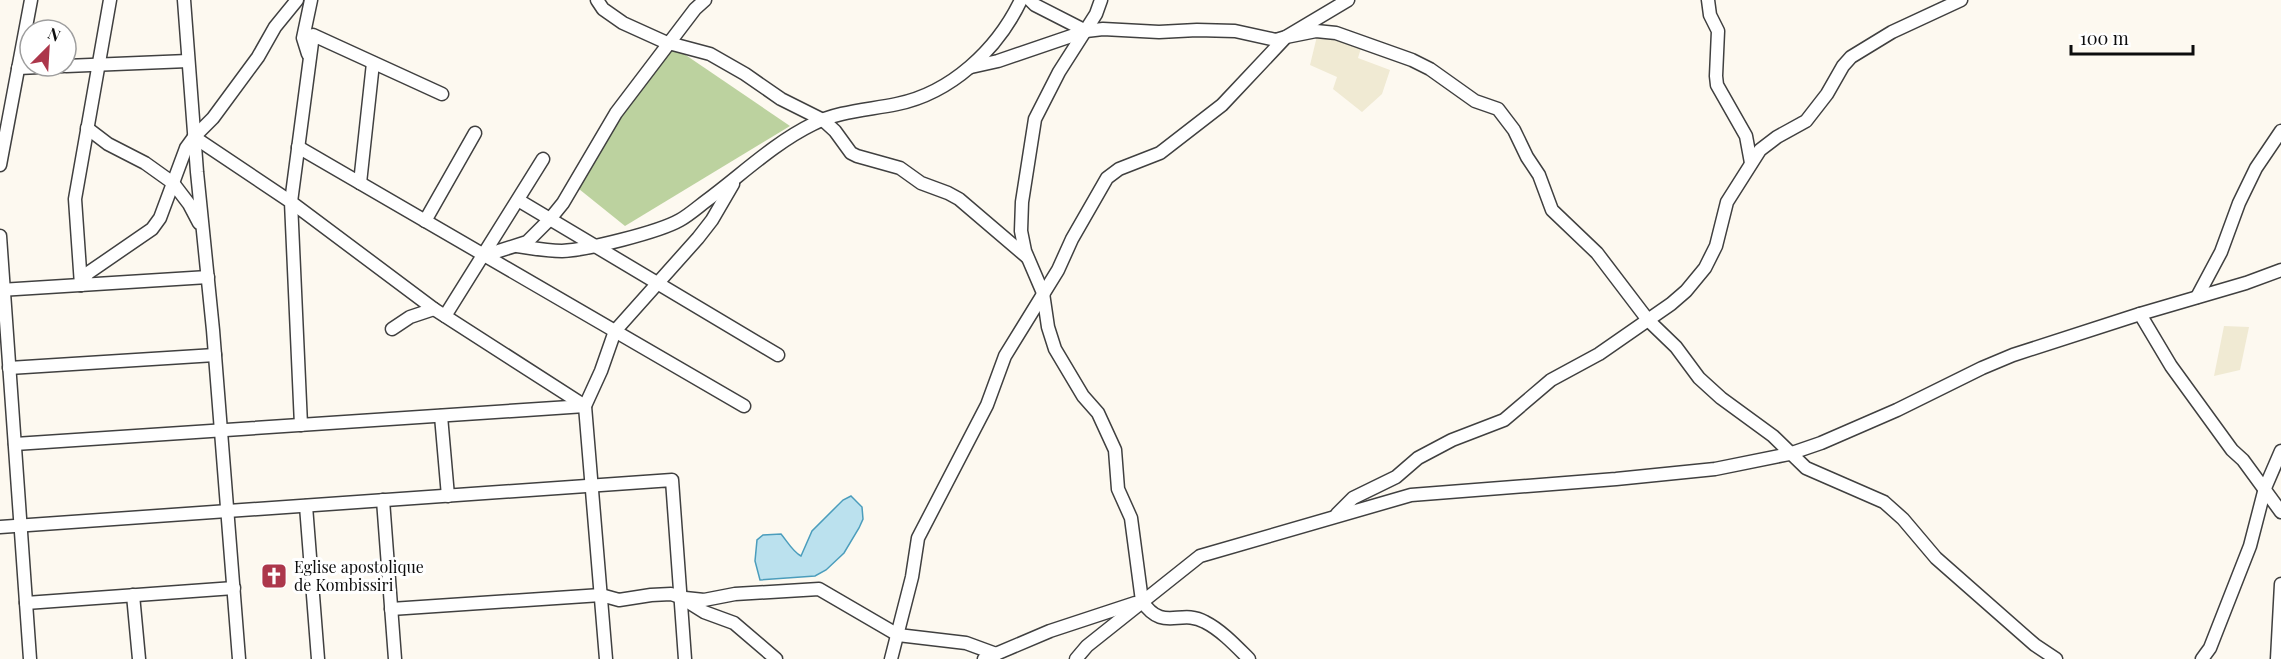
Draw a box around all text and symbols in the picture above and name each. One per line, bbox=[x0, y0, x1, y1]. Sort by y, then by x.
north arrow bbox=[18, 18, 78, 78]
scale bar bbox=[2071, 18, 2192, 56]
text: N bbox=[45, 22, 64, 46]
text: 100 m bbox=[2080, 26, 2129, 50]
place label: Eglise apostolique de Kombissiri bbox=[294, 556, 424, 595]
church icon: Eglise apostolique de Kombissiri bbox=[259, 561, 289, 591]

